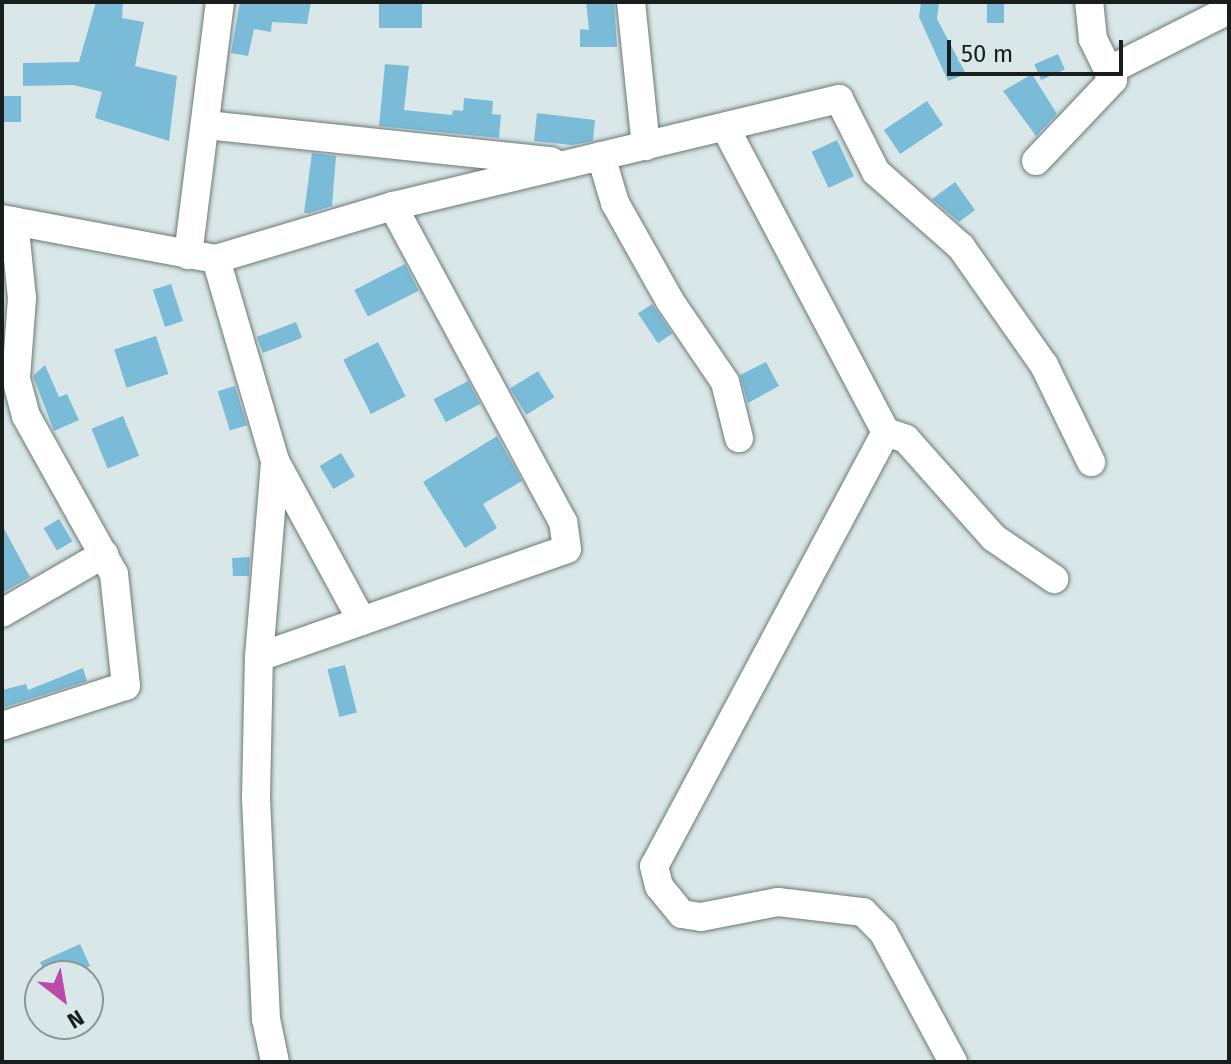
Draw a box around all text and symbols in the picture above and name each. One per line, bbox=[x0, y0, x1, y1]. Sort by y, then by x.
scale bar bbox=[951, 24, 1127, 74]
text: 50 m bbox=[961, 40, 1013, 68]
north arrow bbox=[24, 960, 104, 1040]
text: N bbox=[62, 1004, 89, 1035]

